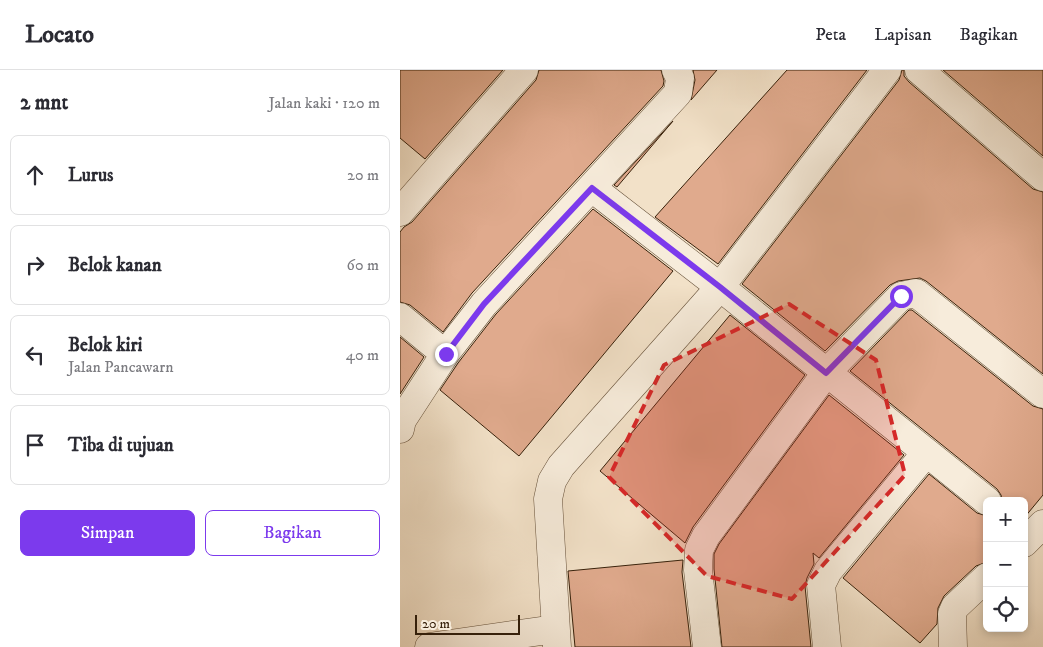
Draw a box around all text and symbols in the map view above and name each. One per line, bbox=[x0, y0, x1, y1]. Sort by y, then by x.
text: Locato bbox=[25, 20, 94, 50]
text: Peta bbox=[815, 24, 846, 46]
text: Lapisan bbox=[874, 24, 932, 46]
text: Bagikan bbox=[960, 24, 1018, 46]
text: 2 mnt bbox=[20, 90, 68, 116]
text: Jalan kaki · 120 m bbox=[268, 93, 380, 113]
icon: ahead bbox=[21, 161, 49, 189]
text: Lurus bbox=[68, 164, 113, 187]
text: 20 m bbox=[347, 165, 379, 185]
icon: right bbox=[21, 251, 49, 279]
text: Belok kanan bbox=[68, 254, 162, 277]
text: 60 m bbox=[347, 255, 379, 275]
route start bbox=[890, 285, 913, 308]
text: Belok kiri bbox=[68, 334, 142, 357]
icon: left bbox=[21, 341, 49, 369]
route end bbox=[435, 343, 458, 366]
text: 40 m bbox=[346, 345, 379, 365]
text: Jalan Pancawarn bbox=[68, 357, 174, 377]
icon: arrive bbox=[21, 431, 49, 459]
text: Tiba di tujuan bbox=[68, 434, 174, 457]
map controls bbox=[983, 497, 1028, 632]
button: + bbox=[983, 497, 1028, 542]
button: Simpan bbox=[20, 510, 195, 556]
button: Bagikan bbox=[205, 510, 380, 556]
button: − bbox=[983, 542, 1028, 587]
button: locate bbox=[983, 587, 1028, 632]
scale bar bbox=[415, 612, 520, 635]
text: 20 m bbox=[422, 615, 450, 633]

